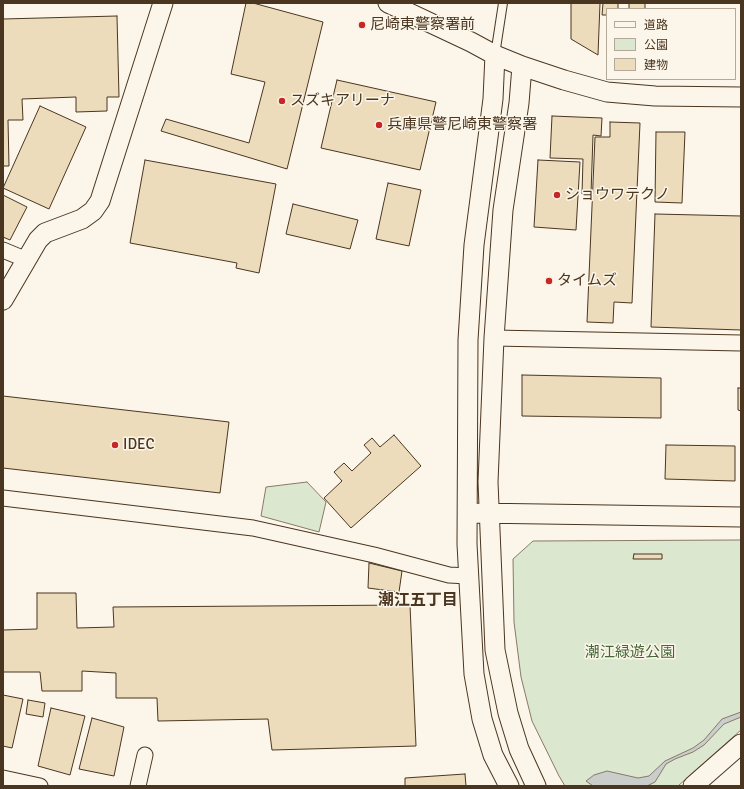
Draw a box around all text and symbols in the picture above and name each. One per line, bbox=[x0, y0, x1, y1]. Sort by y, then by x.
legend bbox=[606, 8, 736, 80]
place label: 尼崎東警察署前 bbox=[370, 16, 475, 34]
text: 道路 bbox=[644, 18, 668, 33]
marker: 尼崎東警察署前 bbox=[357, 20, 367, 30]
text: 公園 bbox=[644, 38, 668, 53]
text: 建物 bbox=[644, 58, 668, 73]
place label: スズキアリーナ bbox=[290, 92, 395, 110]
marker: スズキアリーナ bbox=[277, 96, 287, 106]
place label: 兵庫県警尼崎東警察署 bbox=[387, 116, 537, 134]
marker: 兵庫県警尼崎東警察署 bbox=[374, 120, 384, 130]
place label: ショウワテクノ bbox=[565, 186, 670, 204]
marker: ショウワテクノ bbox=[552, 190, 562, 200]
place label: タイムズ bbox=[557, 272, 617, 290]
marker: タイムズ bbox=[544, 276, 554, 286]
place label: IDEC bbox=[123, 436, 155, 454]
marker: IDEC bbox=[110, 440, 120, 450]
district label: 潮江五丁目 bbox=[378, 591, 458, 611]
park label: 潮江緑遊公園 bbox=[585, 644, 675, 662]

